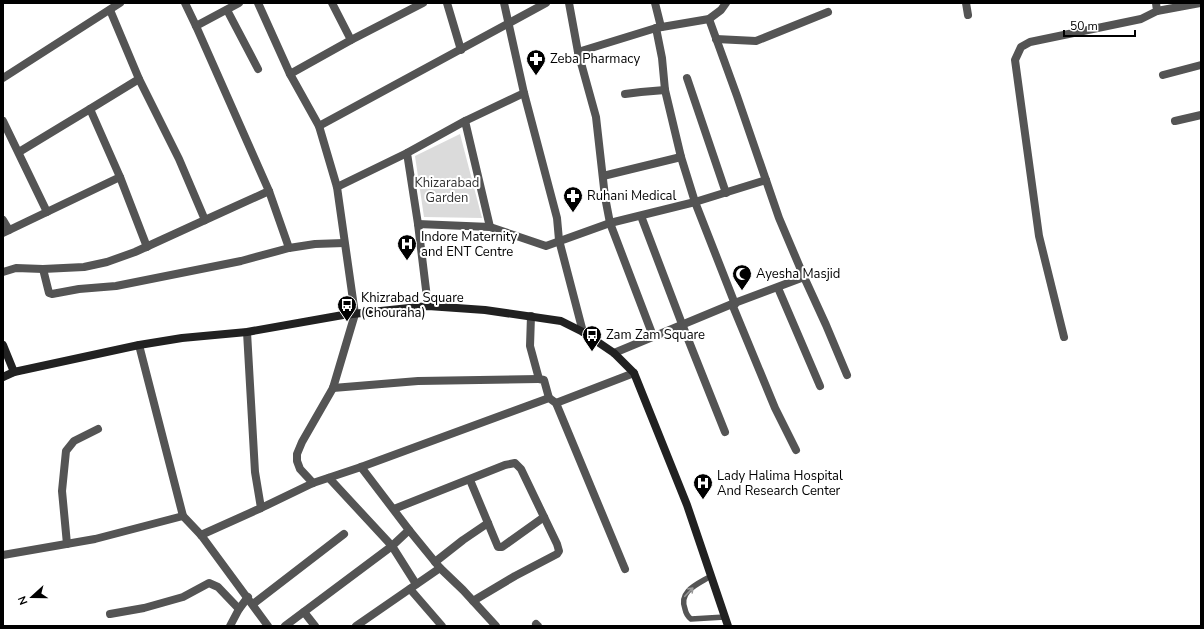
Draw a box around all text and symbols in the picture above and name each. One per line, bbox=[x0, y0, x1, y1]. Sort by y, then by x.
scale bar bbox=[1064, 12, 1135, 38]
text: 50 m bbox=[1070, 18, 1098, 34]
pharmacy icon: Zeba Pharmacy bbox=[525, 48, 547, 76]
place label: Zeba Pharmacy bbox=[550, 50, 640, 68]
park label: Khizarabad Garden bbox=[415, 174, 479, 207]
pharmacy icon: Ruhani Medical bbox=[562, 185, 584, 213]
place label: Ruhani Medical bbox=[587, 187, 676, 205]
place label: Indore Maternity and ENT Centre bbox=[421, 228, 517, 261]
hospital icon: Indore Maternity and ENT Centre bbox=[396, 233, 418, 261]
mosque icon: Ayesha Masjid bbox=[731, 263, 753, 291]
place label: Ayesha Masjid bbox=[756, 265, 840, 283]
place label: Khizrabad Square (Chouraha) bbox=[361, 289, 464, 322]
bus stop icon: Khizrabad Square (Chouraha) bbox=[336, 294, 358, 322]
bus stop icon: Zam Zam Square bbox=[581, 324, 603, 352]
place label: Zam Zam Square bbox=[606, 326, 705, 344]
place label: Lady Halima Hospital And Research Center bbox=[717, 467, 843, 500]
hospital icon: Lady Halima Hospital And Research Center bbox=[692, 472, 714, 500]
north arrow bbox=[12, 577, 52, 617]
one-way arrow bbox=[684, 587, 693, 597]
text: N bbox=[15, 594, 32, 607]

